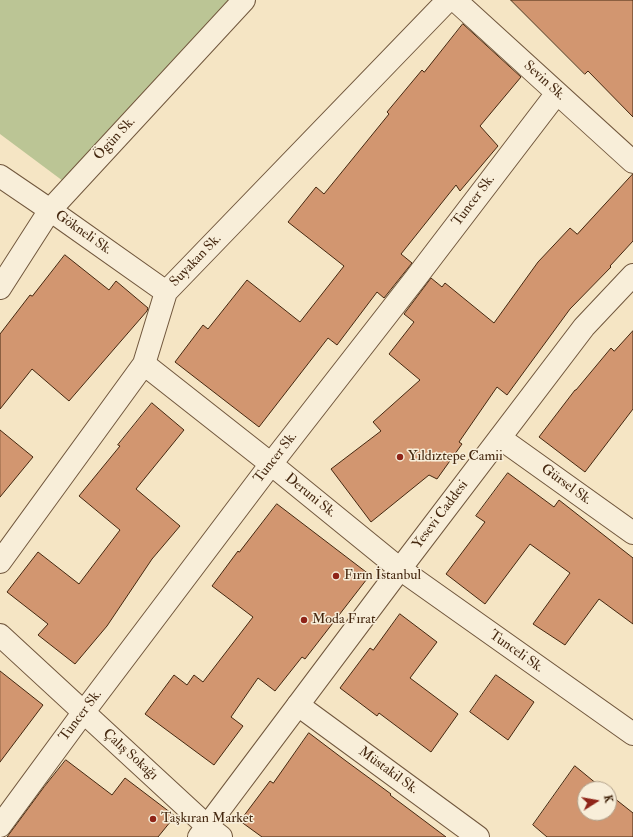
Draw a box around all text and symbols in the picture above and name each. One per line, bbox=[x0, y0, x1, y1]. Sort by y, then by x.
street label: Sevin Sk. bbox=[520, 58, 568, 104]
street label: Ögün Sk. bbox=[91, 114, 139, 164]
street label: Tuncer Sk. bbox=[449, 172, 499, 230]
street label: Gökneli Sk. bbox=[51, 207, 115, 259]
street label: Suyakan Sk. bbox=[167, 231, 225, 291]
street label: Tuncer Sk. bbox=[251, 429, 301, 487]
place label: Yıldıztepe Camii bbox=[408, 449, 503, 465]
marker: Yıldıztepe Camii bbox=[395, 452, 405, 462]
street label: Gürsel Sk. bbox=[537, 461, 595, 509]
street label: Deruni Sk. bbox=[281, 470, 339, 522]
street label: Yesevi Caddesi bbox=[410, 477, 472, 553]
place label: Fırın İstanbul bbox=[344, 568, 421, 584]
marker: Fırın İstanbul bbox=[331, 571, 341, 581]
place label: Moda Fırat bbox=[312, 612, 376, 628]
marker: Moda Fırat bbox=[299, 615, 309, 625]
street label: Tunceli Sk. bbox=[486, 627, 546, 677]
street label: Tuncer Sk. bbox=[56, 687, 106, 745]
street label: Çalış Sokağı bbox=[99, 726, 161, 784]
street label: Müstakil Sk. bbox=[355, 744, 421, 798]
north arrow bbox=[577, 781, 617, 821]
text: K bbox=[601, 794, 615, 804]
place label: Taşkıran Market bbox=[161, 811, 253, 827]
marker: Taşkıran Market bbox=[148, 814, 158, 824]

